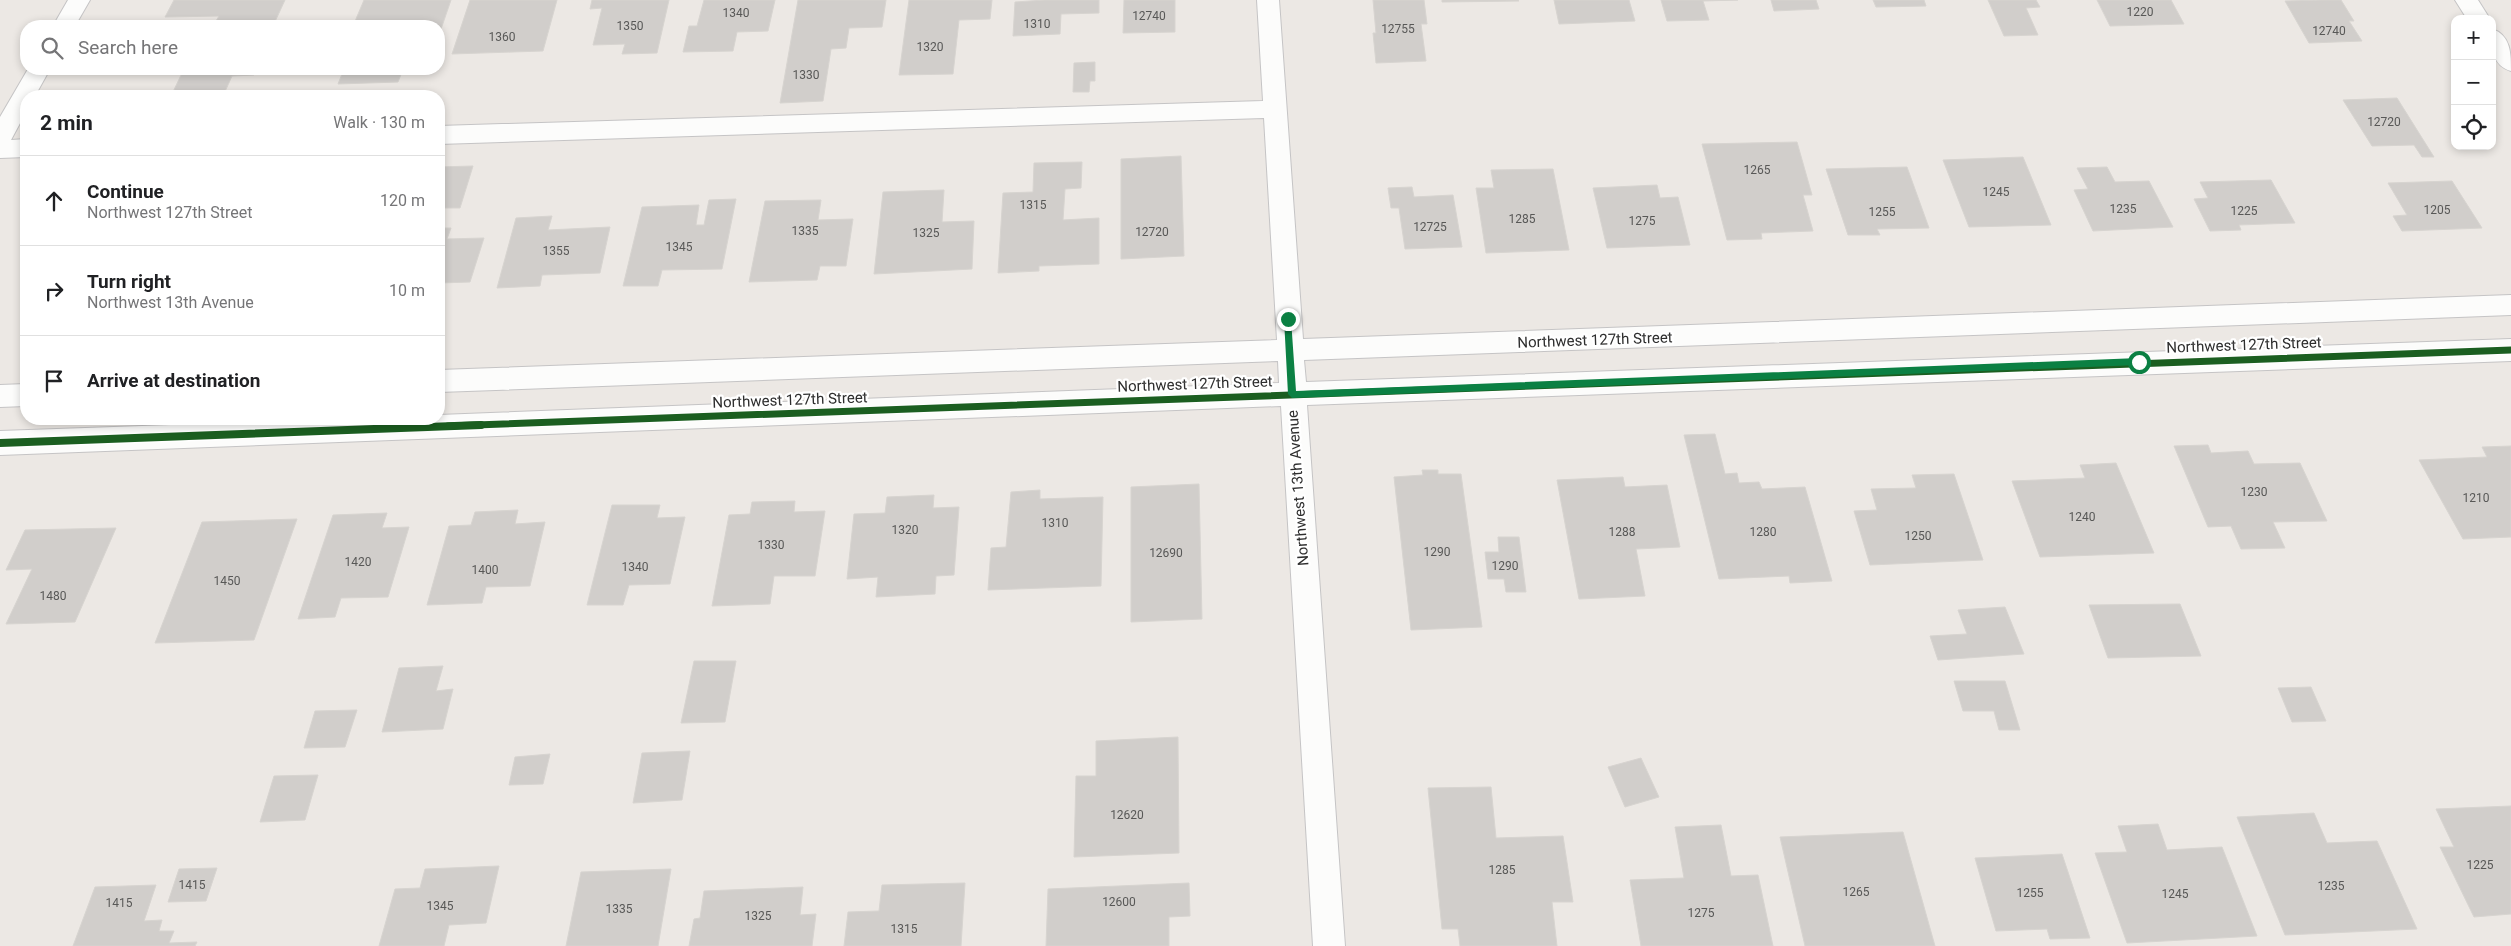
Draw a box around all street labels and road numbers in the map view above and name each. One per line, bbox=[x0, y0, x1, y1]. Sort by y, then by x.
street label: Northwest 127th Street bbox=[1517, 328, 1673, 352]
street label: Northwest 127th Street bbox=[2166, 333, 2322, 357]
street label: Northwest 127th Street bbox=[1117, 372, 1273, 396]
street label: Northwest 127th Street bbox=[712, 388, 868, 412]
street label: Northwest 13th Avenue bbox=[1284, 409, 1312, 567]

